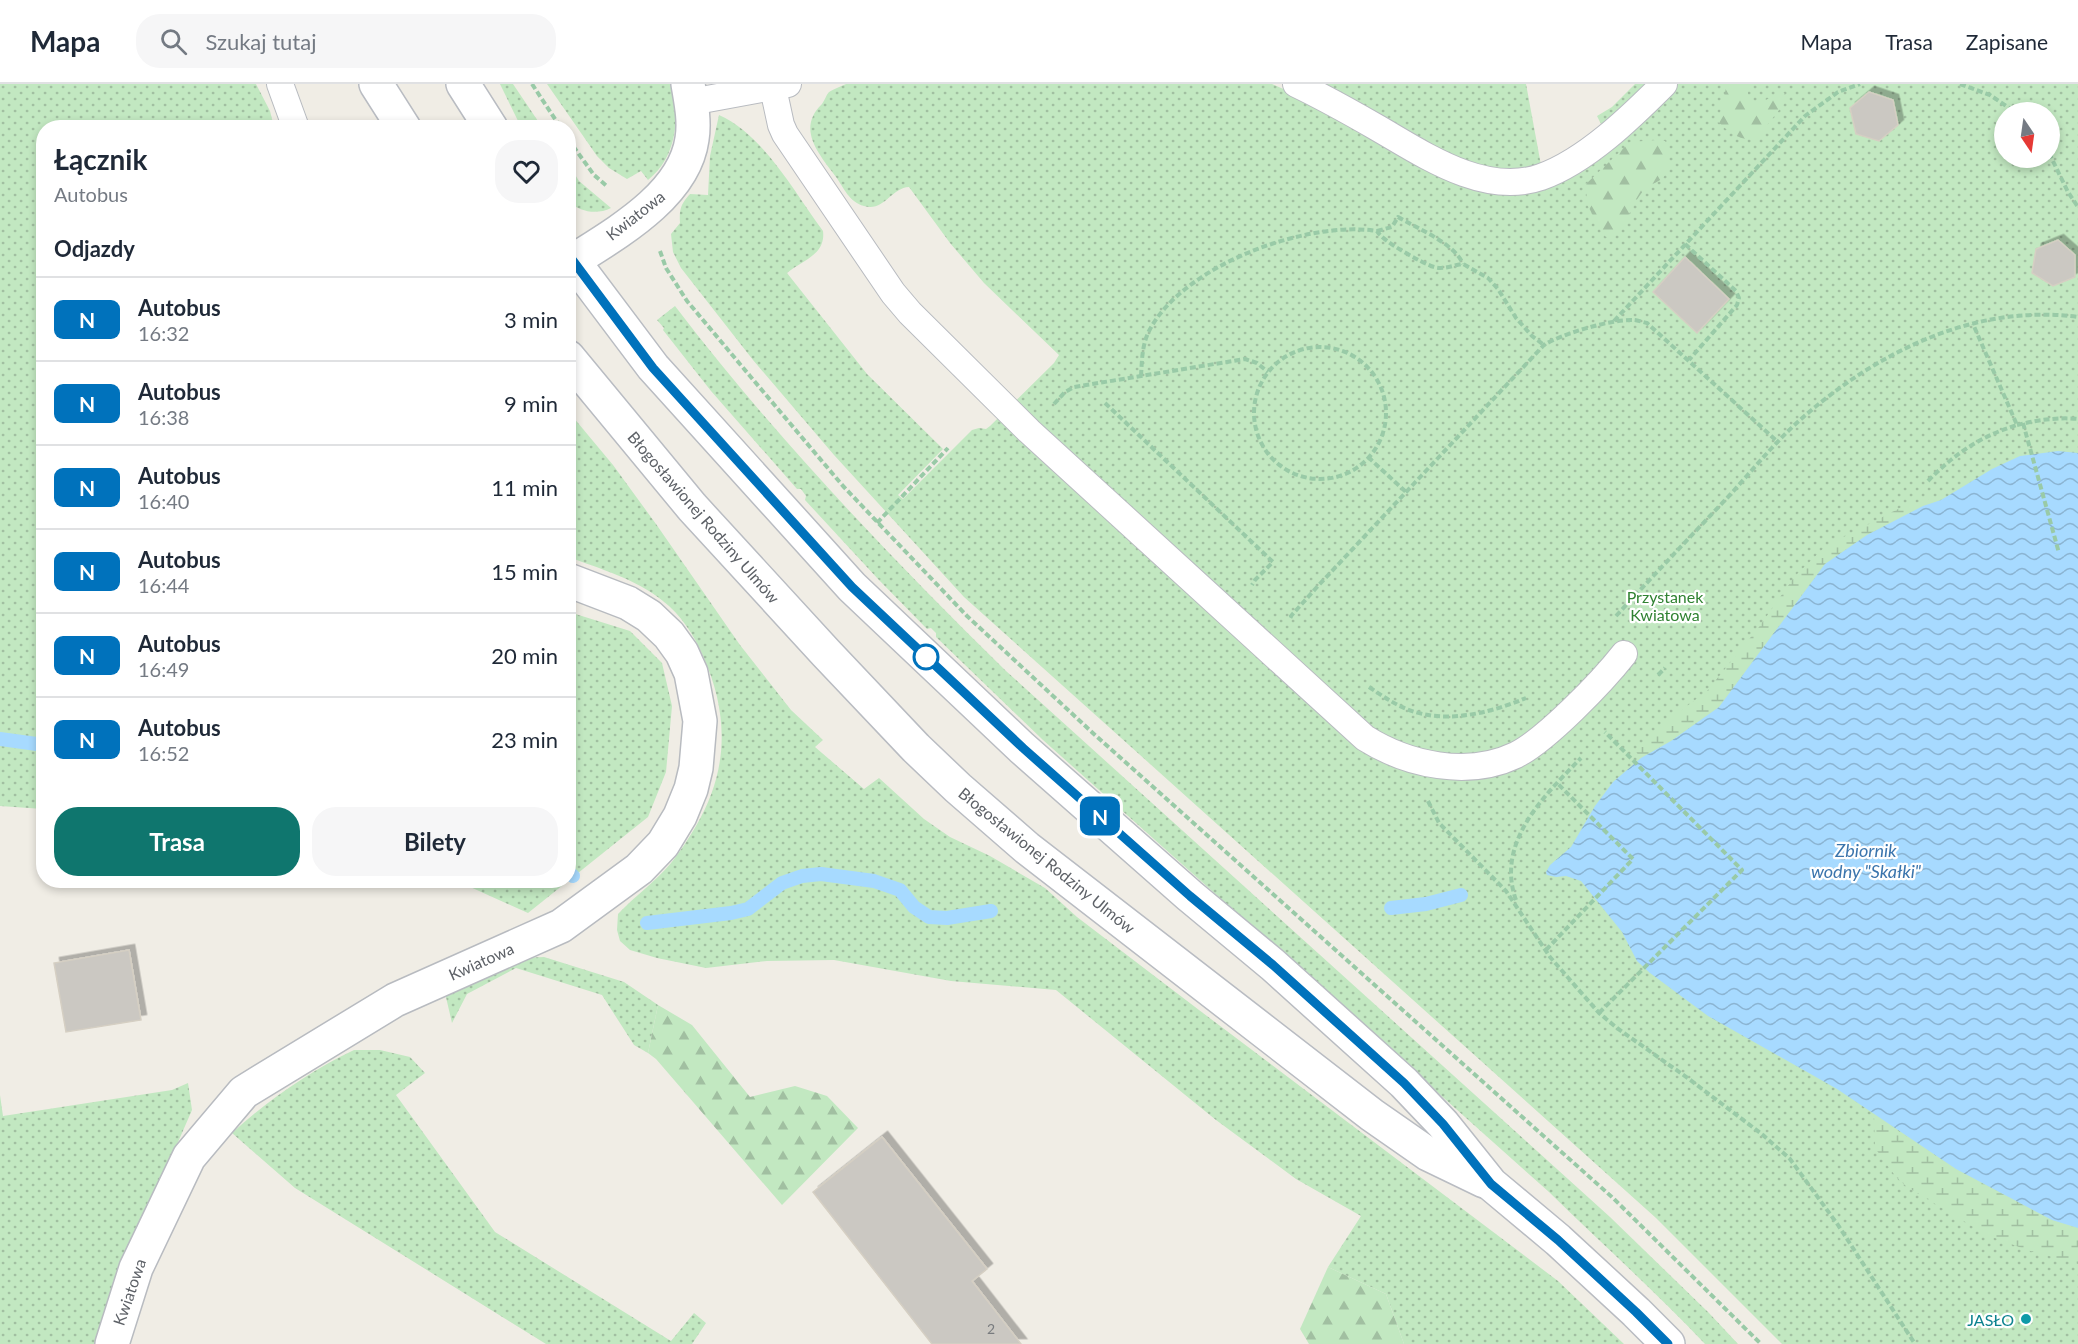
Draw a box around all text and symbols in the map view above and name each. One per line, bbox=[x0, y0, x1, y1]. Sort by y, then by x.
search box bbox=[136, 14, 556, 68]
text: Mapa bbox=[30, 24, 100, 58]
icon: search bbox=[157, 25, 190, 58]
text: Szukaj tutaj bbox=[205, 28, 316, 55]
text: Mapa bbox=[1800, 29, 1852, 54]
text: Trasa bbox=[1885, 29, 1933, 54]
text: Zapisane bbox=[1966, 29, 2048, 54]
north arrow bbox=[1994, 102, 2060, 168]
map controls bbox=[1994, 102, 2060, 168]
button: heart bbox=[495, 140, 558, 203]
text: Łącznik bbox=[54, 142, 147, 176]
text: Autobus bbox=[54, 182, 128, 206]
street label: Kwiatowa bbox=[602, 186, 668, 244]
text: Odjazdy bbox=[54, 235, 135, 262]
text: Autobus bbox=[138, 294, 221, 321]
text: 3 min bbox=[504, 306, 558, 333]
text: N bbox=[79, 307, 95, 332]
text: 16:32 bbox=[138, 321, 189, 345]
text: Autobus bbox=[138, 378, 221, 405]
text: 9 min bbox=[504, 390, 558, 417]
text: N bbox=[79, 391, 95, 416]
text: 16:38 bbox=[138, 405, 189, 429]
street label: Błogosławionej Rodziny Ulmów bbox=[624, 427, 784, 607]
text: Autobus bbox=[138, 462, 221, 489]
text: 11 min bbox=[491, 474, 558, 501]
text: N bbox=[79, 475, 95, 500]
text: 16:40 bbox=[138, 489, 189, 513]
text: Autobus bbox=[138, 546, 221, 573]
text: 15 min bbox=[491, 558, 558, 585]
text: N bbox=[79, 559, 95, 584]
text: 16:44 bbox=[138, 573, 189, 597]
park label: Przystanek Kwiatowa bbox=[1627, 587, 1704, 624]
text: Autobus bbox=[138, 630, 221, 657]
text: 20 min bbox=[491, 642, 558, 669]
text: N bbox=[79, 643, 95, 668]
unlabelled marker bbox=[913, 644, 939, 670]
text: 16:49 bbox=[138, 657, 189, 681]
text: Autobus bbox=[138, 714, 221, 741]
text: 23 min bbox=[491, 726, 558, 753]
text: N bbox=[79, 727, 95, 752]
text: 16:52 bbox=[138, 741, 189, 765]
street label: Błogosławionej Rodziny Ulmów bbox=[955, 783, 1139, 937]
line badge: N bbox=[1080, 796, 1120, 836]
text: N bbox=[1092, 804, 1108, 829]
button: Trasa bbox=[54, 807, 300, 876]
button: Bilety bbox=[312, 807, 558, 876]
water label: Zbiornik wodny "Skałki" bbox=[1811, 839, 1922, 882]
street label: Kwiatowa bbox=[445, 938, 517, 984]
street label: Kwiatowa bbox=[109, 1256, 149, 1328]
place label: JASŁO bbox=[1967, 1310, 2014, 1329]
marker: JASŁO bbox=[2019, 1312, 2033, 1326]
house number: 2 bbox=[987, 1320, 995, 1337]

